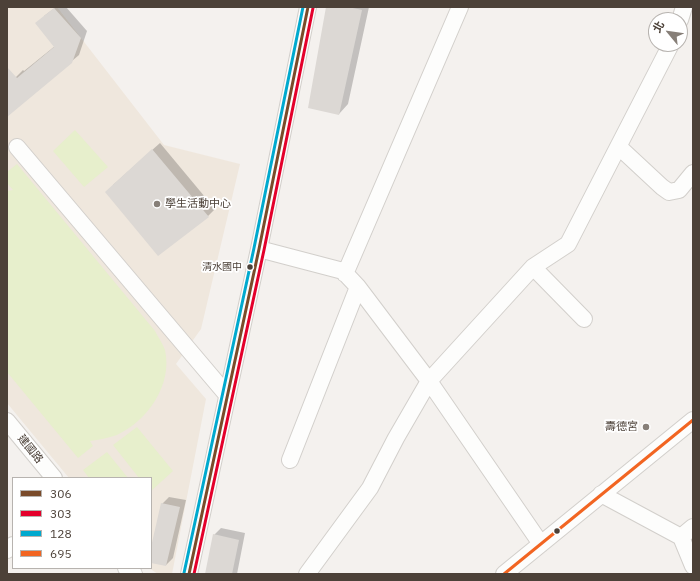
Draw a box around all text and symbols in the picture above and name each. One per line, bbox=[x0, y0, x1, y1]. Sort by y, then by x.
north arrow bbox=[648, 12, 688, 52]
text: 北 bbox=[650, 18, 667, 35]
place label: 學生活動中心 bbox=[165, 197, 231, 211]
marker: 學生活動中心 bbox=[152, 199, 162, 209]
place label: 清水國中 bbox=[202, 261, 242, 273]
marker: 清水國中 bbox=[245, 262, 255, 272]
place label: 壽德宮 bbox=[605, 420, 638, 434]
marker: 壽德宮 bbox=[641, 422, 651, 432]
street label: 建國路 bbox=[14, 432, 46, 466]
legend bbox=[12, 477, 152, 569]
text: 306 bbox=[50, 486, 72, 501]
text: 303 bbox=[50, 506, 72, 521]
text: 128 bbox=[50, 526, 72, 541]
unlabelled marker bbox=[552, 526, 562, 536]
text: 695 bbox=[50, 546, 72, 561]

